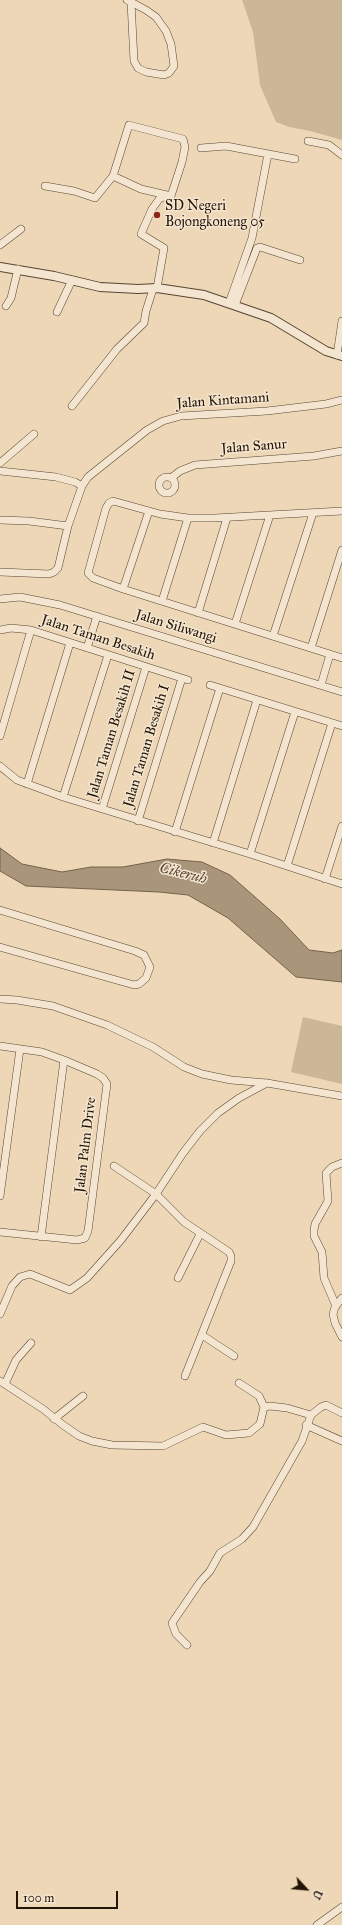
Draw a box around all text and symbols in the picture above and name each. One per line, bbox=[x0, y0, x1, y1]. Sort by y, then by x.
place label: SD Negeri Bojongkoneng 05 bbox=[165, 199, 265, 232]
marker: SD Negeri Bojongkoneng 05 bbox=[152, 210, 162, 220]
street label: Jalan Kintamani bbox=[176, 389, 270, 413]
street label: Jalan Sanur bbox=[221, 436, 287, 458]
street label: Jalan Siliwangi bbox=[133, 607, 219, 647]
street label: Jalan Taman Besakih bbox=[39, 612, 157, 664]
street label: Jalan Taman Besakih II bbox=[84, 668, 140, 800]
street label: Jalan Taman Besakih I bbox=[120, 682, 174, 810]
water label: Cikeruh bbox=[158, 859, 208, 889]
street label: Jalan Palm Drive bbox=[72, 1096, 100, 1194]
north arrow bbox=[286, 1869, 326, 1909]
scale bar bbox=[18, 1883, 120, 1909]
text: U bbox=[309, 1888, 325, 1901]
text: 100 m bbox=[23, 1891, 54, 1905]

